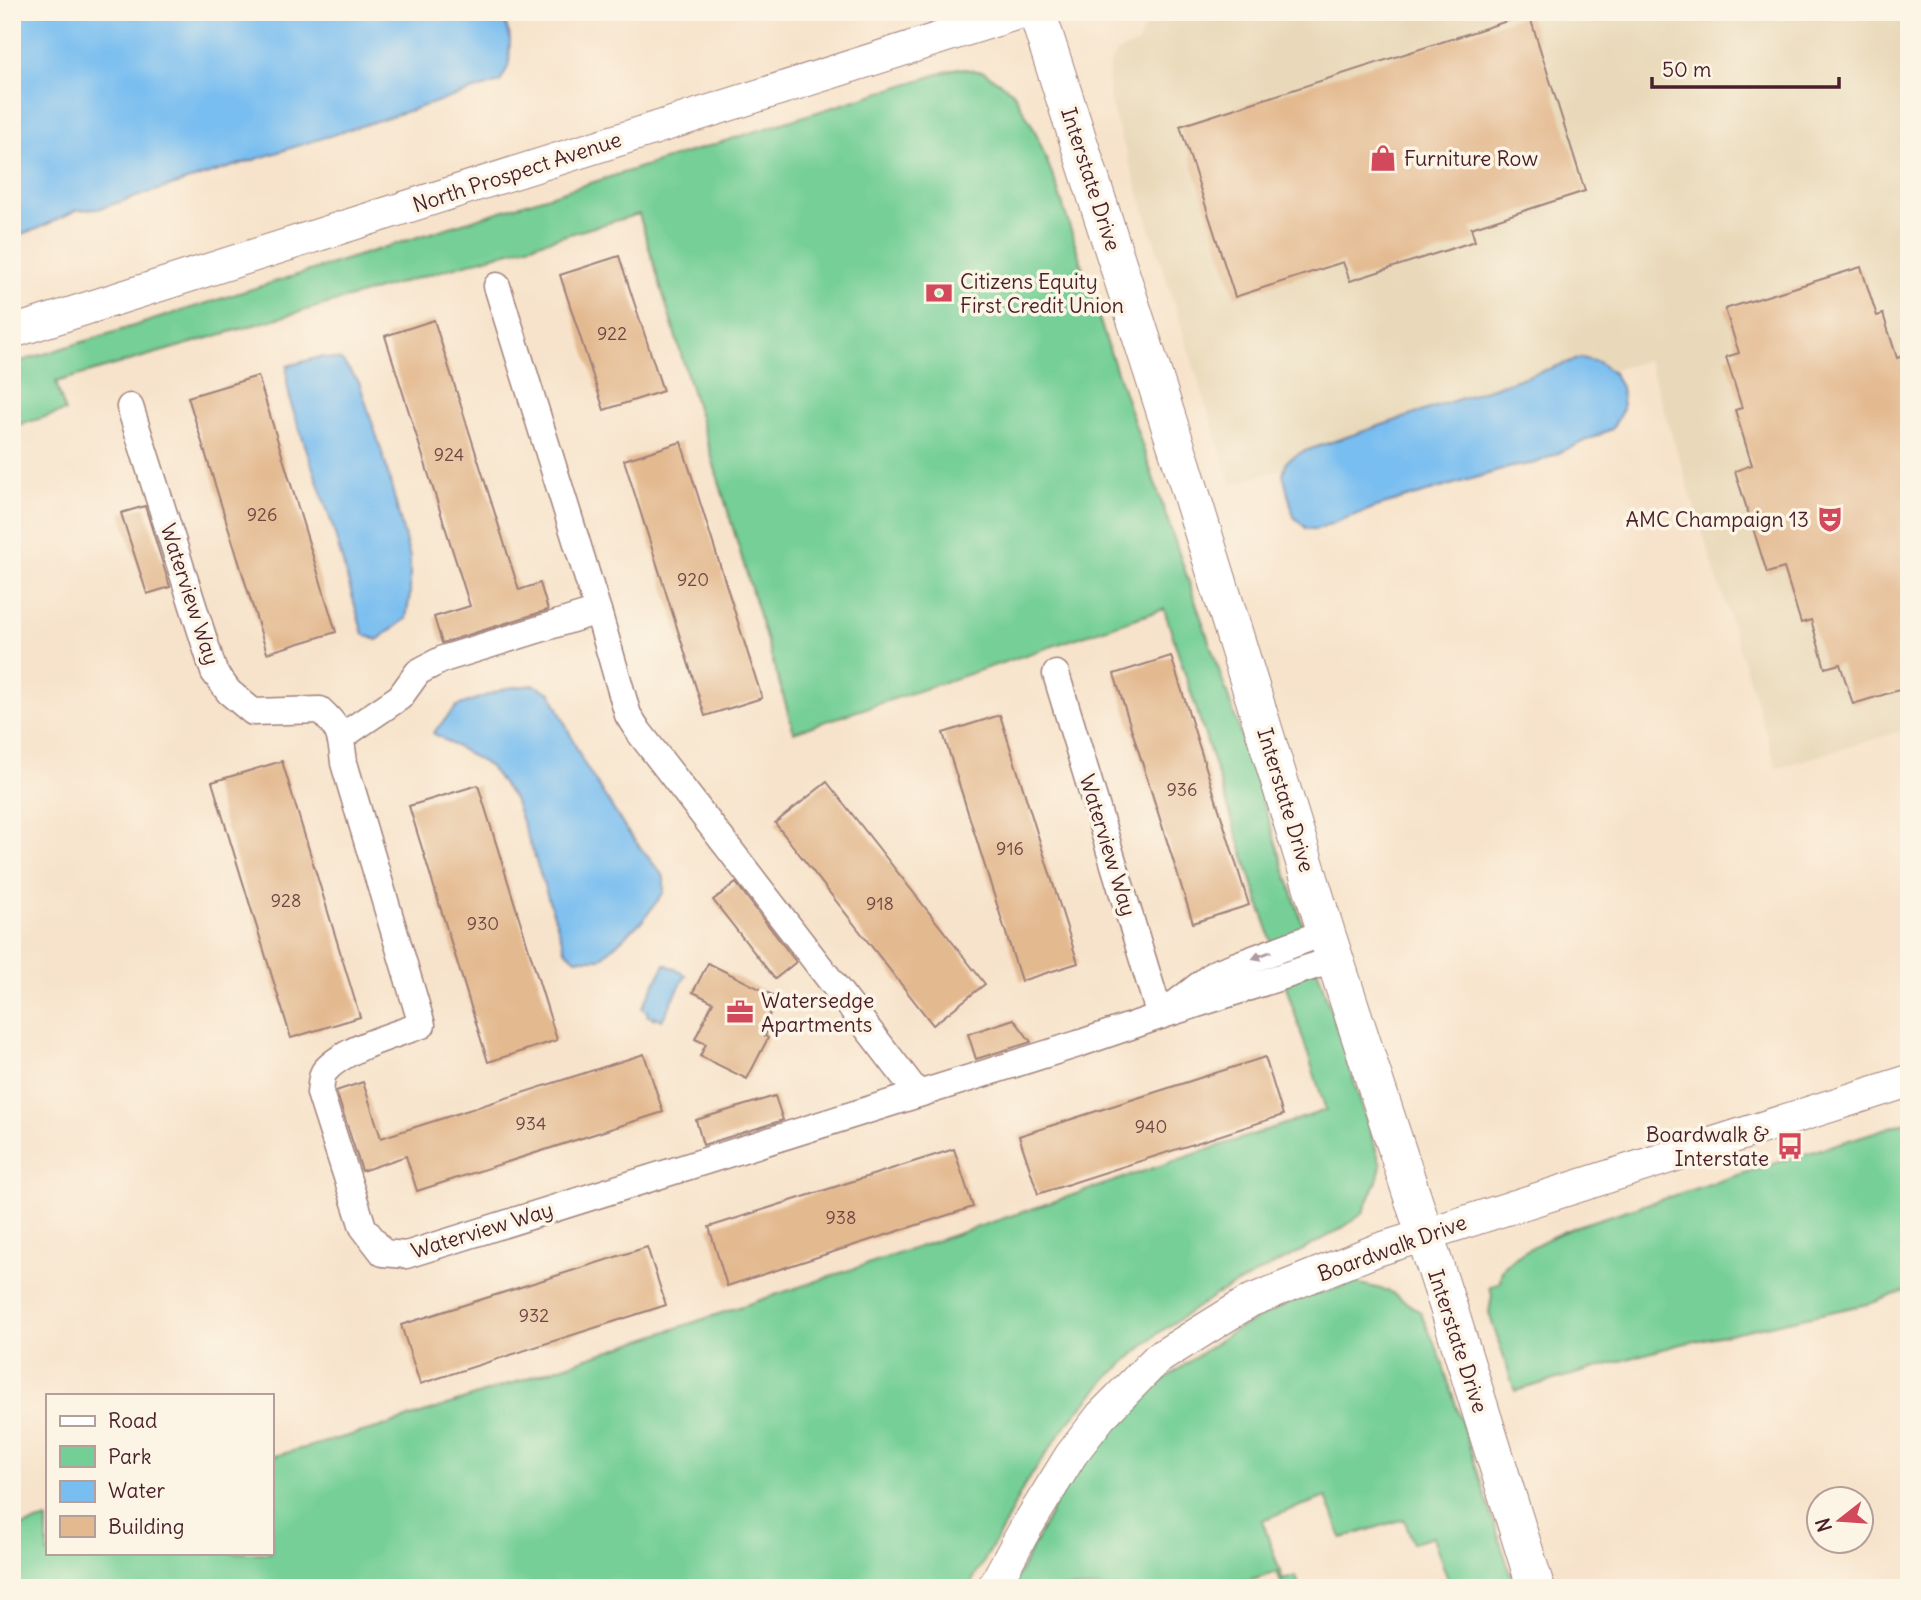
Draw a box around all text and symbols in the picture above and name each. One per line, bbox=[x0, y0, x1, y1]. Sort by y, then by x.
scale bar bbox=[1652, 46, 1839, 90]
text: 50 m bbox=[1662, 56, 1711, 83]
street label: Interstate Drive bbox=[1055, 104, 1127, 254]
street label: North Prospect Avenue bbox=[409, 126, 625, 218]
shop icon: Furniture Row bbox=[1368, 143, 1398, 173]
place label: Furniture Row bbox=[1404, 145, 1538, 172]
place label: Citizens Equity First Credit Union bbox=[960, 268, 1124, 319]
bank icon: Citizens Equity First Credit Union bbox=[924, 278, 954, 308]
house number: 922 bbox=[597, 322, 627, 345]
house number: 924 bbox=[434, 443, 464, 466]
house number: 926 bbox=[247, 503, 277, 526]
theatre icon: AMC Champaign 13 bbox=[1815, 504, 1845, 534]
place label: AMC Champaign 13 bbox=[1626, 506, 1809, 533]
street label: Waterview Way bbox=[154, 520, 226, 668]
house number: 920 bbox=[677, 568, 709, 591]
street label: Interstate Drive bbox=[1251, 725, 1321, 875]
street label: Waterview Way bbox=[1074, 771, 1142, 919]
house number: 936 bbox=[1167, 778, 1197, 801]
house number: 916 bbox=[996, 837, 1024, 860]
house number: 928 bbox=[271, 889, 301, 912]
house number: 918 bbox=[866, 892, 894, 915]
house number: 930 bbox=[467, 912, 499, 935]
one-way arrow bbox=[1252, 950, 1273, 961]
place label: Watersedge Apartments bbox=[761, 987, 874, 1038]
office icon: Watersedge Apartments bbox=[725, 997, 755, 1027]
house number: 934 bbox=[516, 1112, 546, 1135]
house number: 940 bbox=[1135, 1115, 1167, 1138]
place label: Boardwalk & Interstate bbox=[1646, 1121, 1769, 1172]
bus stop icon: Boardwalk & Interstate bbox=[1775, 1131, 1805, 1161]
street label: Waterview Way bbox=[408, 1196, 556, 1264]
house number: 938 bbox=[826, 1206, 856, 1229]
street label: Boardwalk Drive bbox=[1314, 1208, 1470, 1288]
street label: Interstate Drive bbox=[1422, 1266, 1494, 1416]
house number: 932 bbox=[519, 1304, 549, 1327]
legend bbox=[46, 1394, 273, 1554]
text: Road bbox=[108, 1407, 157, 1434]
text: Park bbox=[108, 1443, 151, 1470]
text: Water bbox=[108, 1477, 166, 1504]
north arrow bbox=[1806, 1484, 1876, 1554]
text: Building bbox=[108, 1513, 184, 1540]
text: N bbox=[1810, 1515, 1837, 1535]

